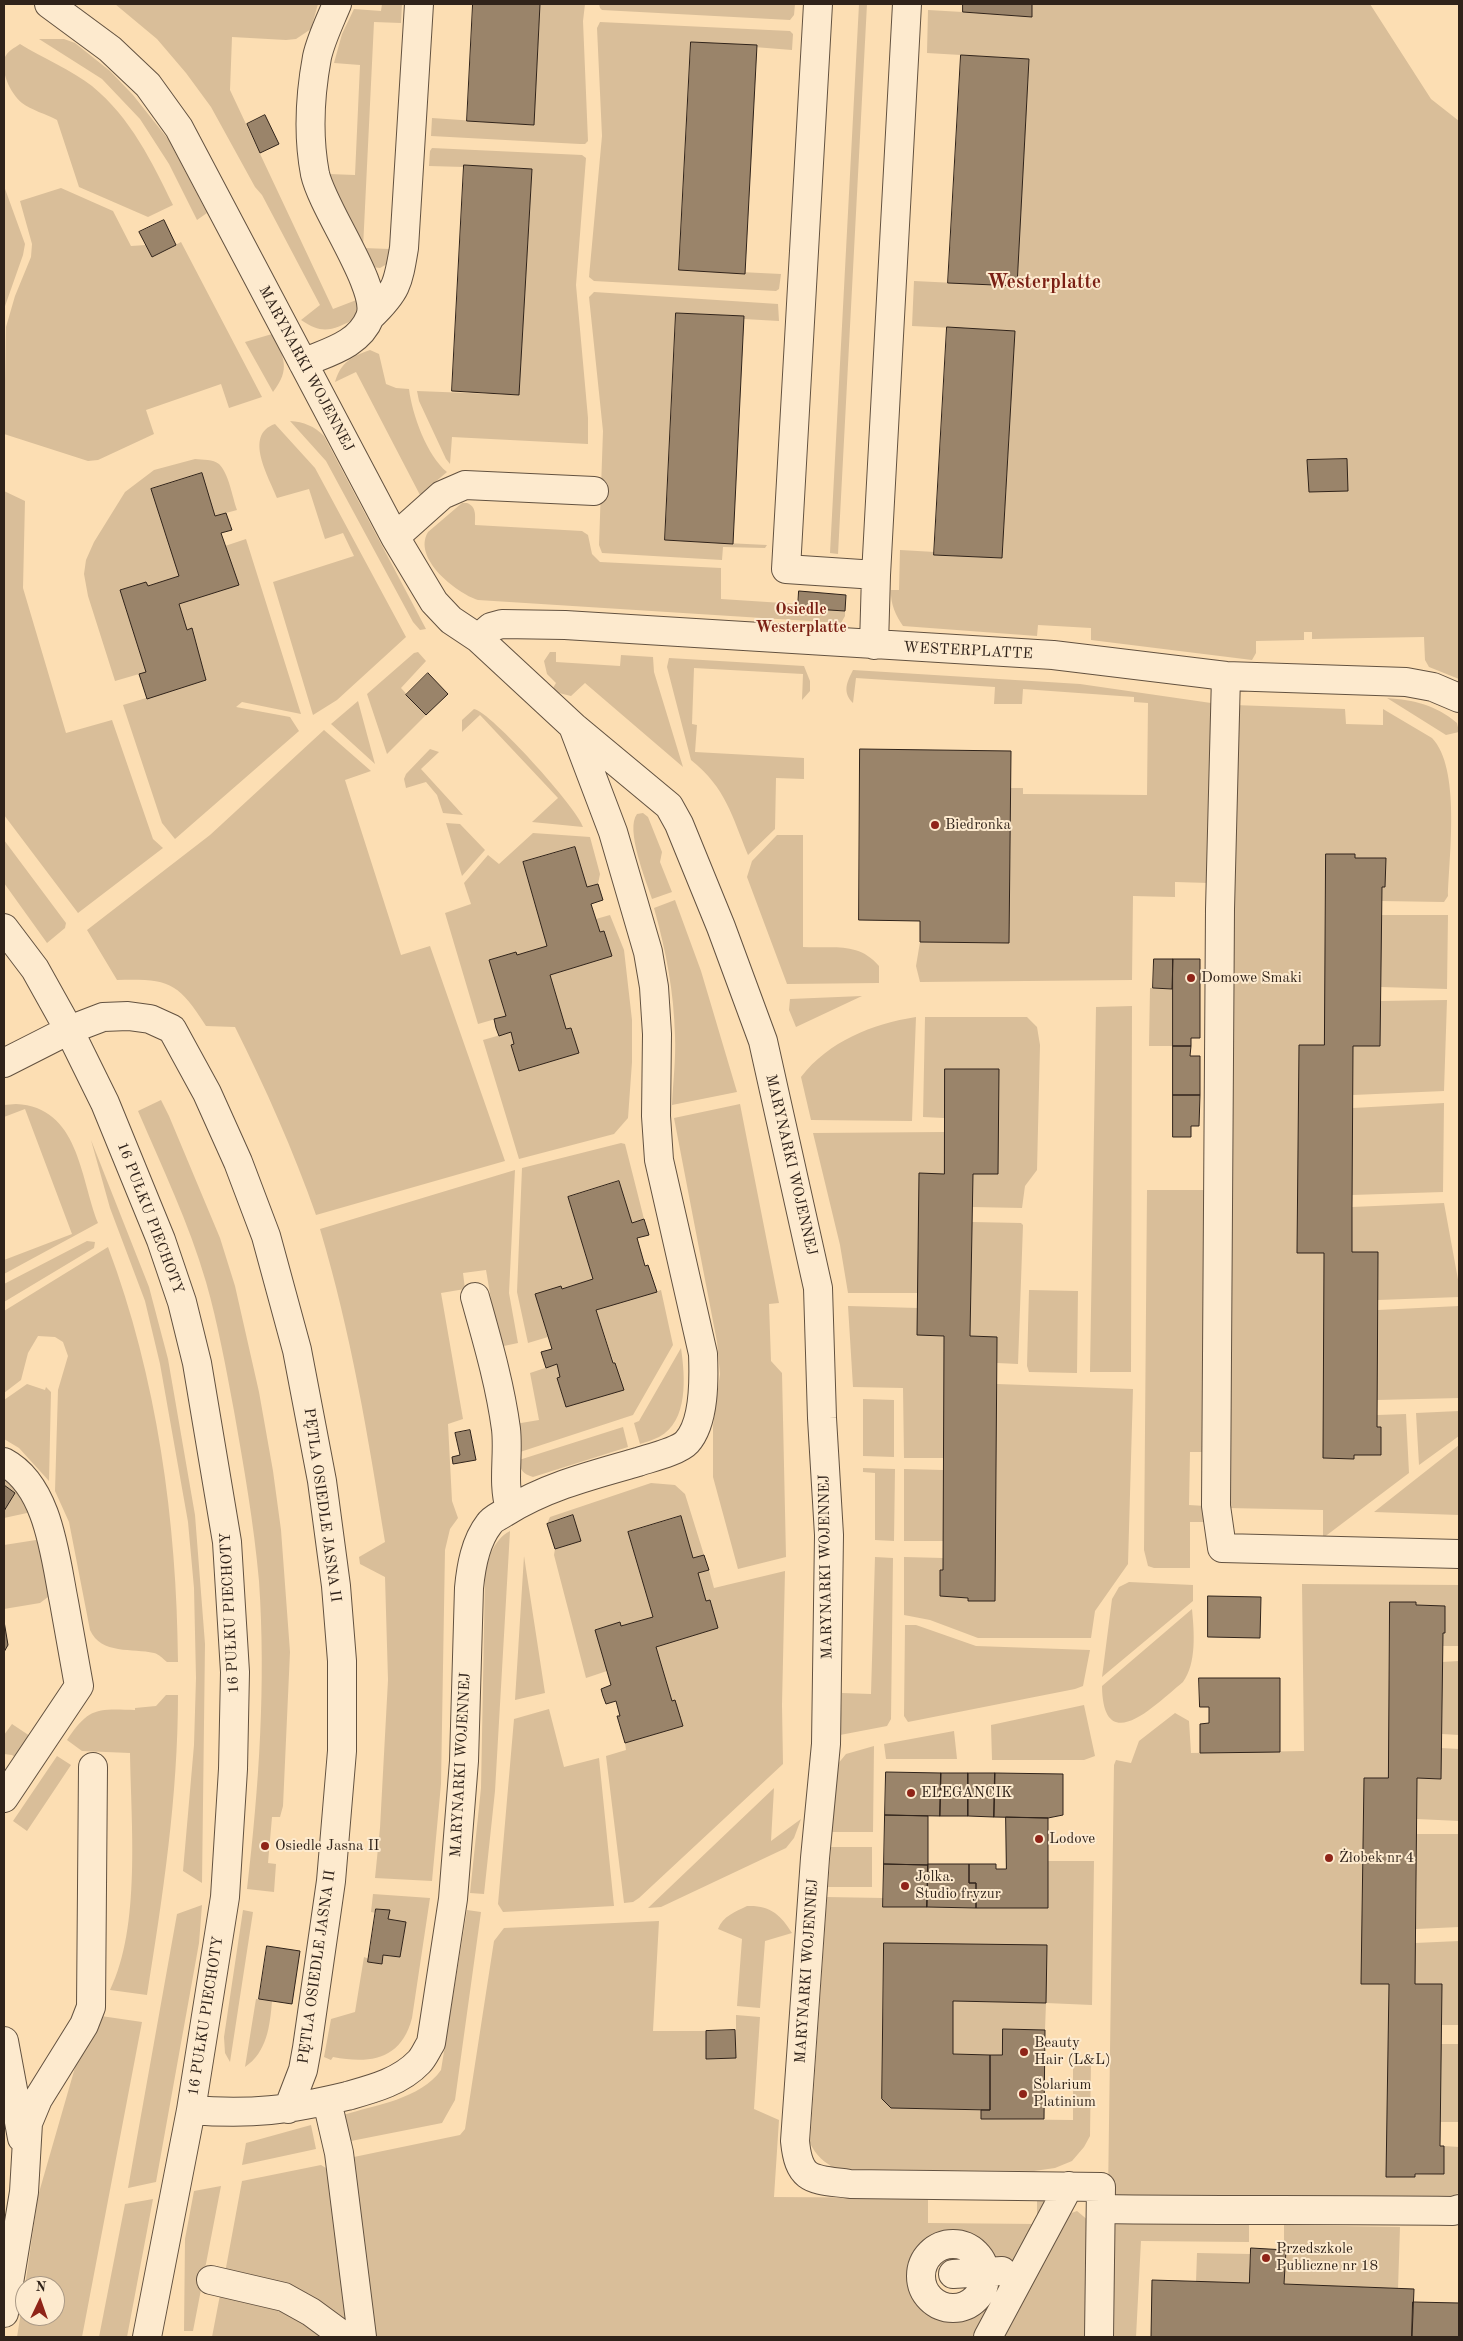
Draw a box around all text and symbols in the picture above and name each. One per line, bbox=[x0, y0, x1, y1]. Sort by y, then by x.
district label: Westerplatte bbox=[987, 271, 1101, 295]
street label: MARYNARKI WOJENNEJ bbox=[255, 283, 357, 455]
district label: Osiedle Westerplatte bbox=[755, 600, 847, 638]
street label: WESTERPLATTE bbox=[903, 639, 1033, 663]
place label: Biedronka bbox=[945, 816, 1011, 834]
marker: Biedronka bbox=[929, 819, 941, 831]
place label: Domowe Smaki bbox=[1201, 969, 1302, 987]
marker: Domowe Smaki bbox=[1185, 972, 1197, 984]
street label: MARYNARKI WOJENNEJ bbox=[761, 1073, 821, 1257]
street label: 16 PUŁKU PIECHOTY bbox=[113, 1140, 187, 1296]
street label: PĘTLA OSIEDLE JASNA II bbox=[299, 1407, 345, 1603]
street label: MARYNARKI WOJENNEJ bbox=[815, 1474, 837, 1660]
street label: 16 PUŁKU PIECHOTY bbox=[217, 1532, 243, 1694]
street label: MARYNARKI WOJENNEJ bbox=[447, 1672, 475, 1858]
place label: ELEGANCIK bbox=[921, 1784, 1012, 1802]
marker: ELEGANCIK bbox=[905, 1787, 917, 1799]
place label: Lodove bbox=[1049, 1830, 1095, 1848]
marker: Lodove bbox=[1033, 1833, 1045, 1845]
place label: Osiedle Jasna II bbox=[275, 1837, 379, 1855]
marker: Osiedle Jasna II bbox=[259, 1840, 271, 1852]
place label: Żłobek nr 4 bbox=[1339, 1849, 1414, 1867]
marker: Żłobek nr 4 bbox=[1323, 1852, 1335, 1864]
place label: Jolka. Studio fryzur bbox=[915, 1868, 1001, 1903]
street label: PĘTLA OSIEDLE JASNA II bbox=[294, 1869, 340, 2065]
street label: MARYNARKI WOJENNEJ bbox=[792, 1878, 822, 2064]
marker: Jolka. Studio fryzur bbox=[899, 1880, 911, 1892]
street label: 16 PUŁKU PIECHOTY bbox=[184, 1935, 228, 2097]
place label: Beauty Hair (L&L) bbox=[1034, 2034, 1111, 2069]
marker: Beauty Hair (L&L) bbox=[1018, 2046, 1030, 2058]
place label: Solarium Platinium bbox=[1033, 2076, 1096, 2111]
marker: Solarium Platinium bbox=[1017, 2088, 1029, 2100]
place label: Przedszkole Publiczne nr 18 bbox=[1276, 2240, 1378, 2275]
marker: Przedszkole Publiczne nr 18 bbox=[1260, 2252, 1272, 2264]
north arrow bbox=[15, 2276, 65, 2326]
text: N bbox=[35, 2280, 46, 2294]

